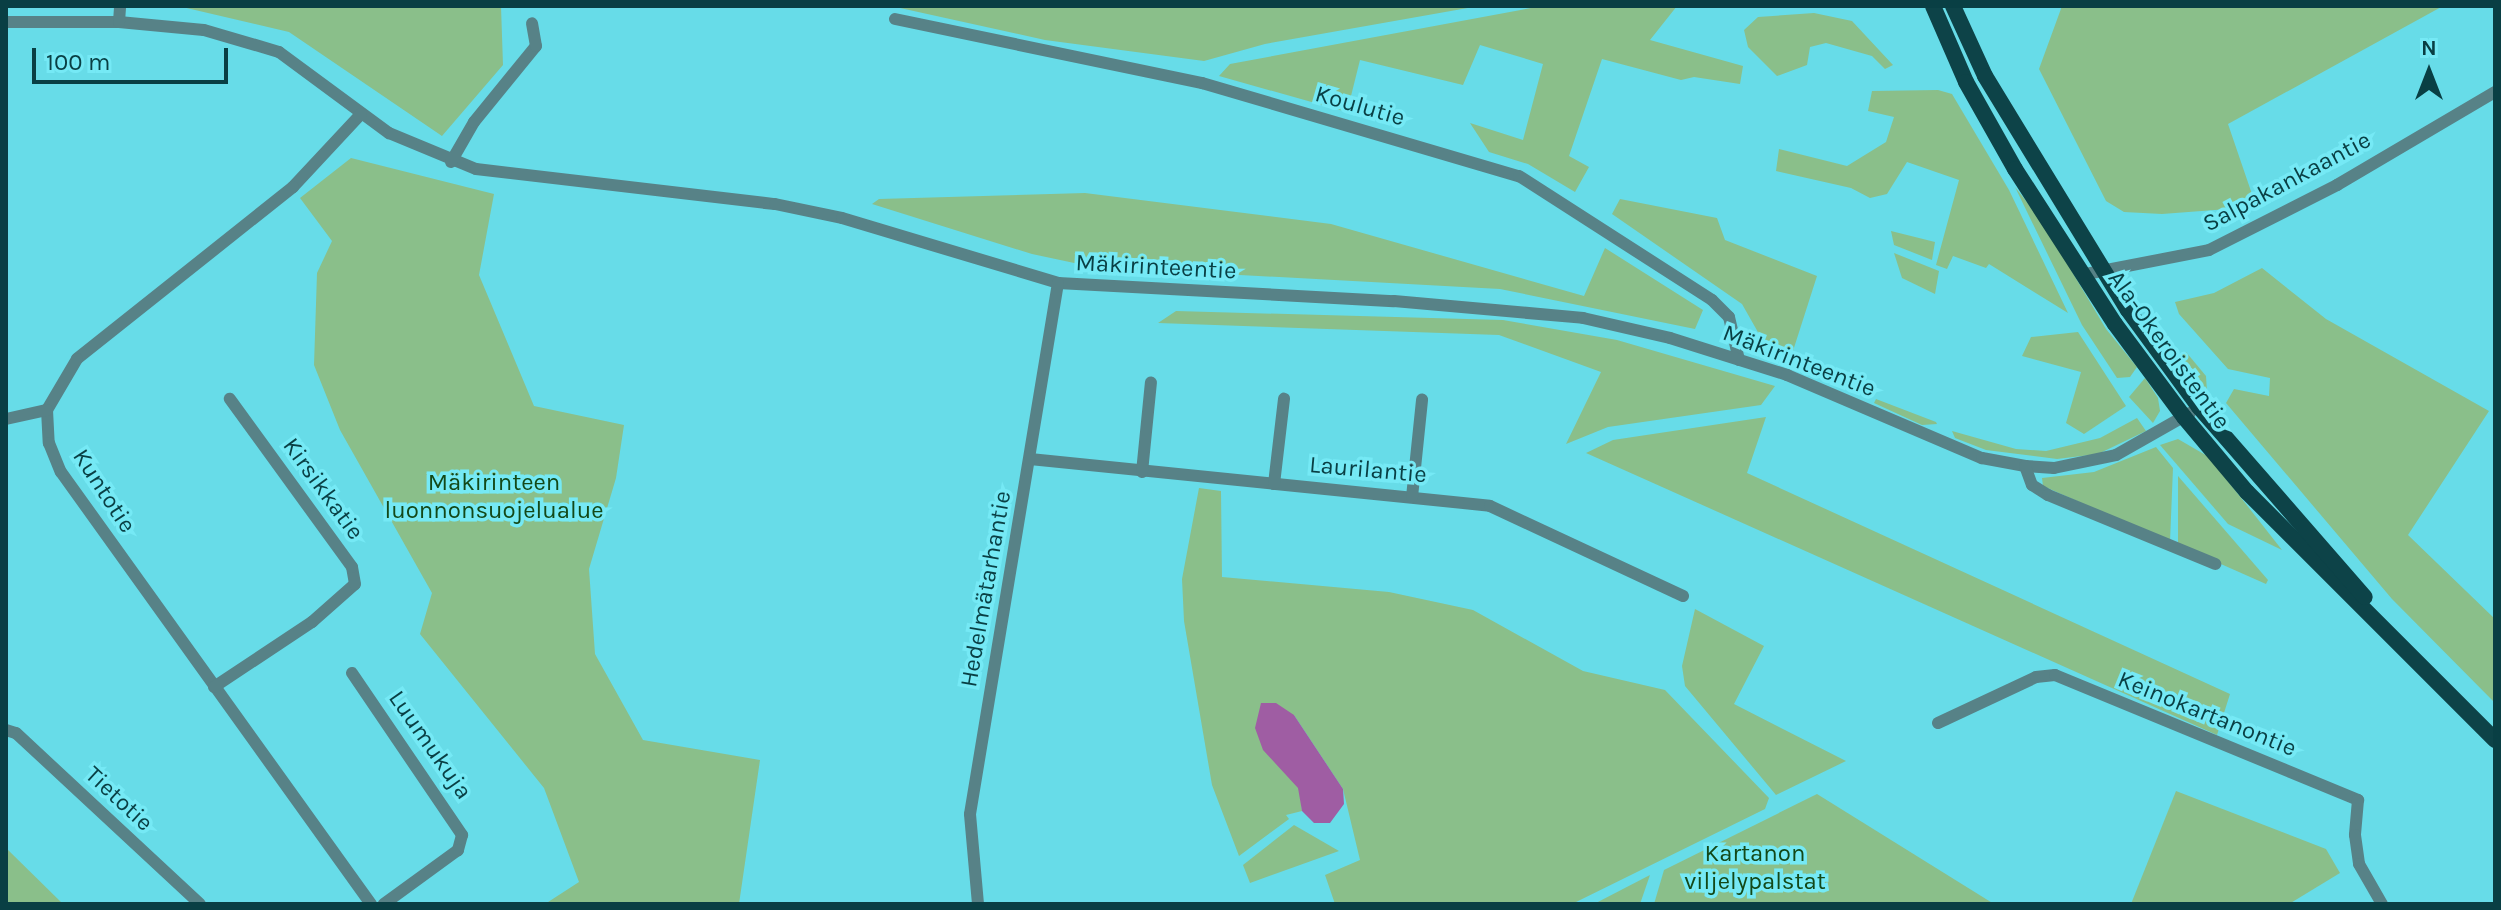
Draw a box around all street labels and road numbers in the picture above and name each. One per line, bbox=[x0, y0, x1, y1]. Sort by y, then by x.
street label: Koulutie bbox=[1312, 79, 1408, 133]
street label: Salpakankaantie bbox=[2198, 126, 2376, 238]
street label: Mäkirinteentie bbox=[1075, 248, 1237, 286]
street label: Ala-Okeroistentie bbox=[2102, 265, 2236, 435]
street label: Mäkirinteentie bbox=[1719, 319, 1879, 403]
street label: Kirsikkatie bbox=[276, 432, 370, 546]
street label: Kuntotie bbox=[66, 444, 142, 538]
street label: Laurilantie bbox=[1308, 451, 1428, 489]
street label: Hedelmätarhantie bbox=[955, 489, 1017, 689]
street label: Keinokartanontie bbox=[2114, 665, 2300, 763]
street label: Luumukuja bbox=[382, 685, 478, 805]
street label: Tietotie bbox=[79, 760, 159, 838]

